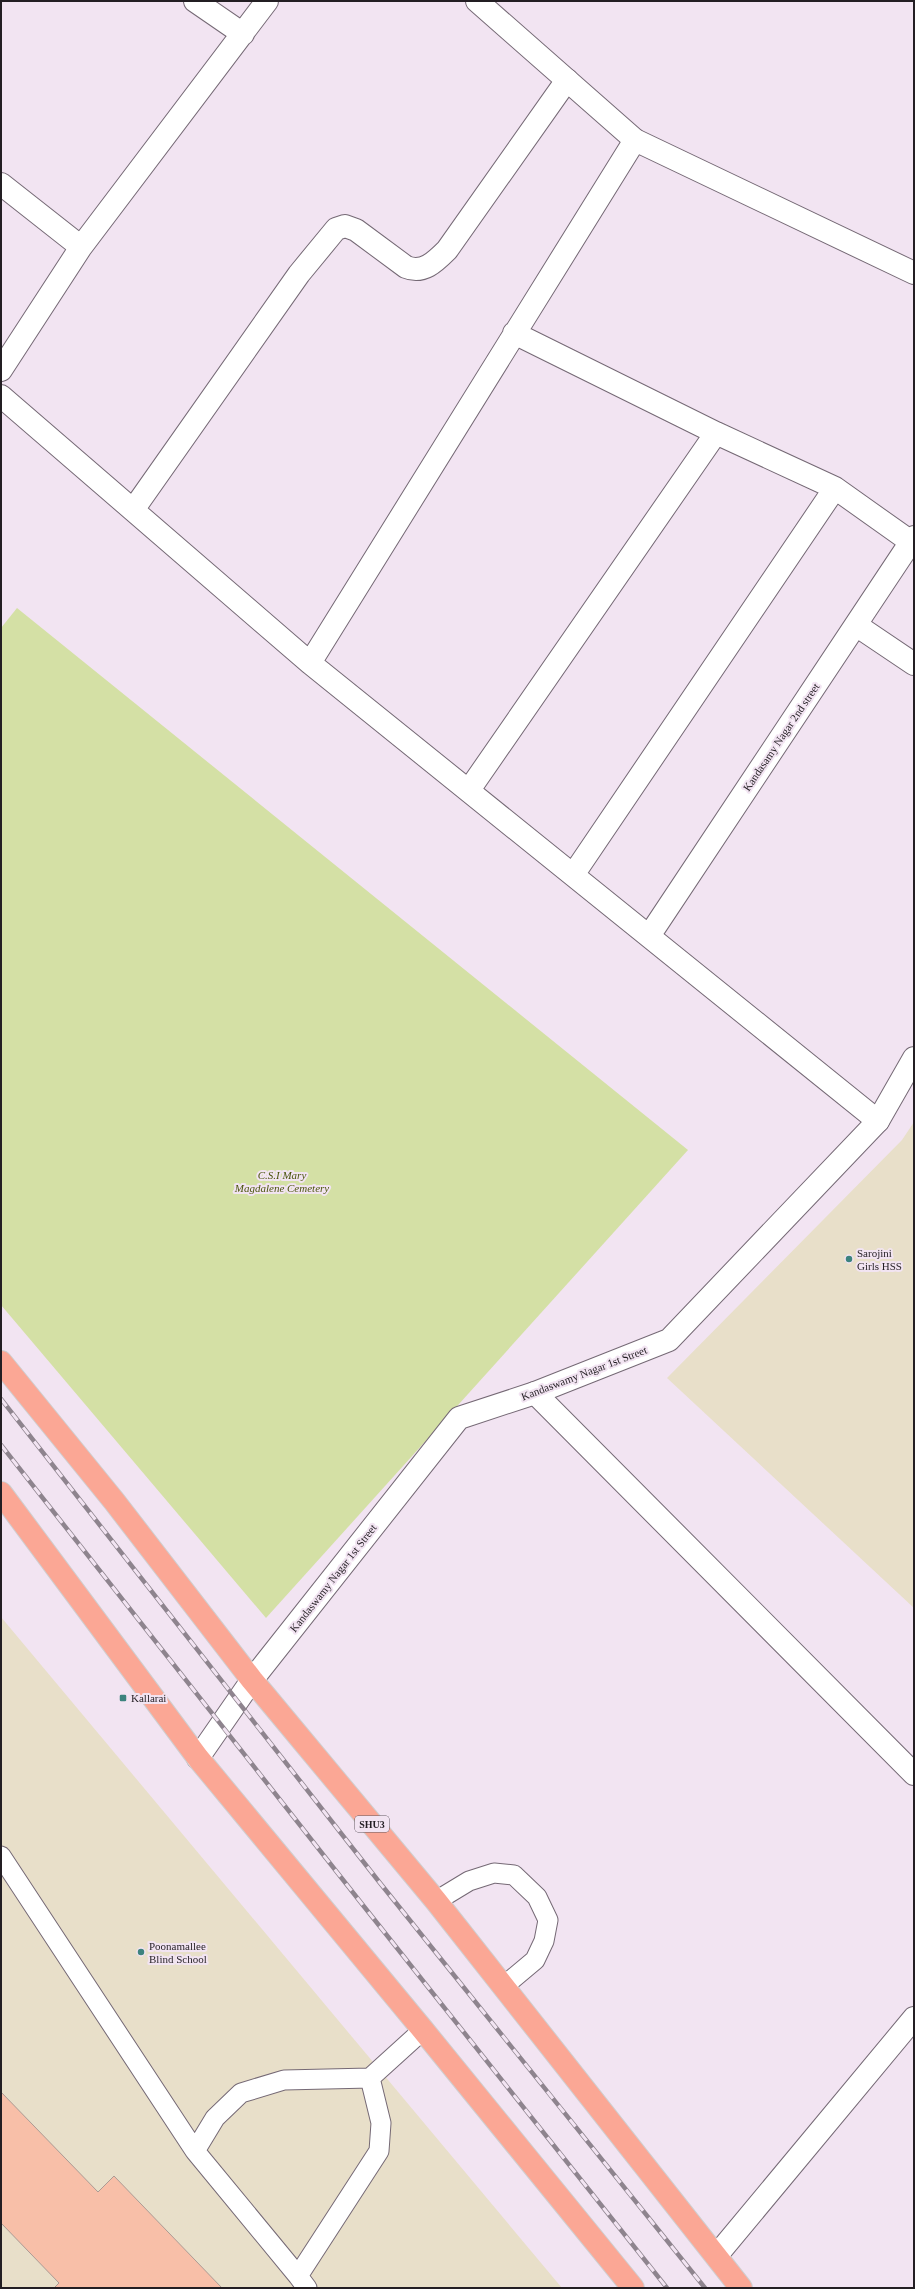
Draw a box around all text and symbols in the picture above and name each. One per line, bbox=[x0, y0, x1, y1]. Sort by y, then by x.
street label: Kandasamy Nagar 2nd street bbox=[740, 681, 822, 793]
park label: C.S.I Mary Magdalene Cemetery bbox=[234, 1169, 329, 1194]
place label: Sarojini Girls HSS bbox=[857, 1247, 902, 1272]
marker: Sarojini Girls HSS bbox=[844, 1254, 854, 1264]
street label: Kandaswamy Nagar 1st Street bbox=[520, 1343, 648, 1403]
street label: Kandaswamy Nagar 1st Street bbox=[287, 1522, 379, 1634]
place label: Kallarai bbox=[131, 1692, 166, 1704]
marker: Kallarai bbox=[118, 1693, 128, 1703]
road number: SHU3 bbox=[355, 1816, 389, 1832]
place label: Poonamallee Blind School bbox=[149, 1940, 207, 1965]
marker: Poonamallee Blind School bbox=[136, 1947, 146, 1957]

